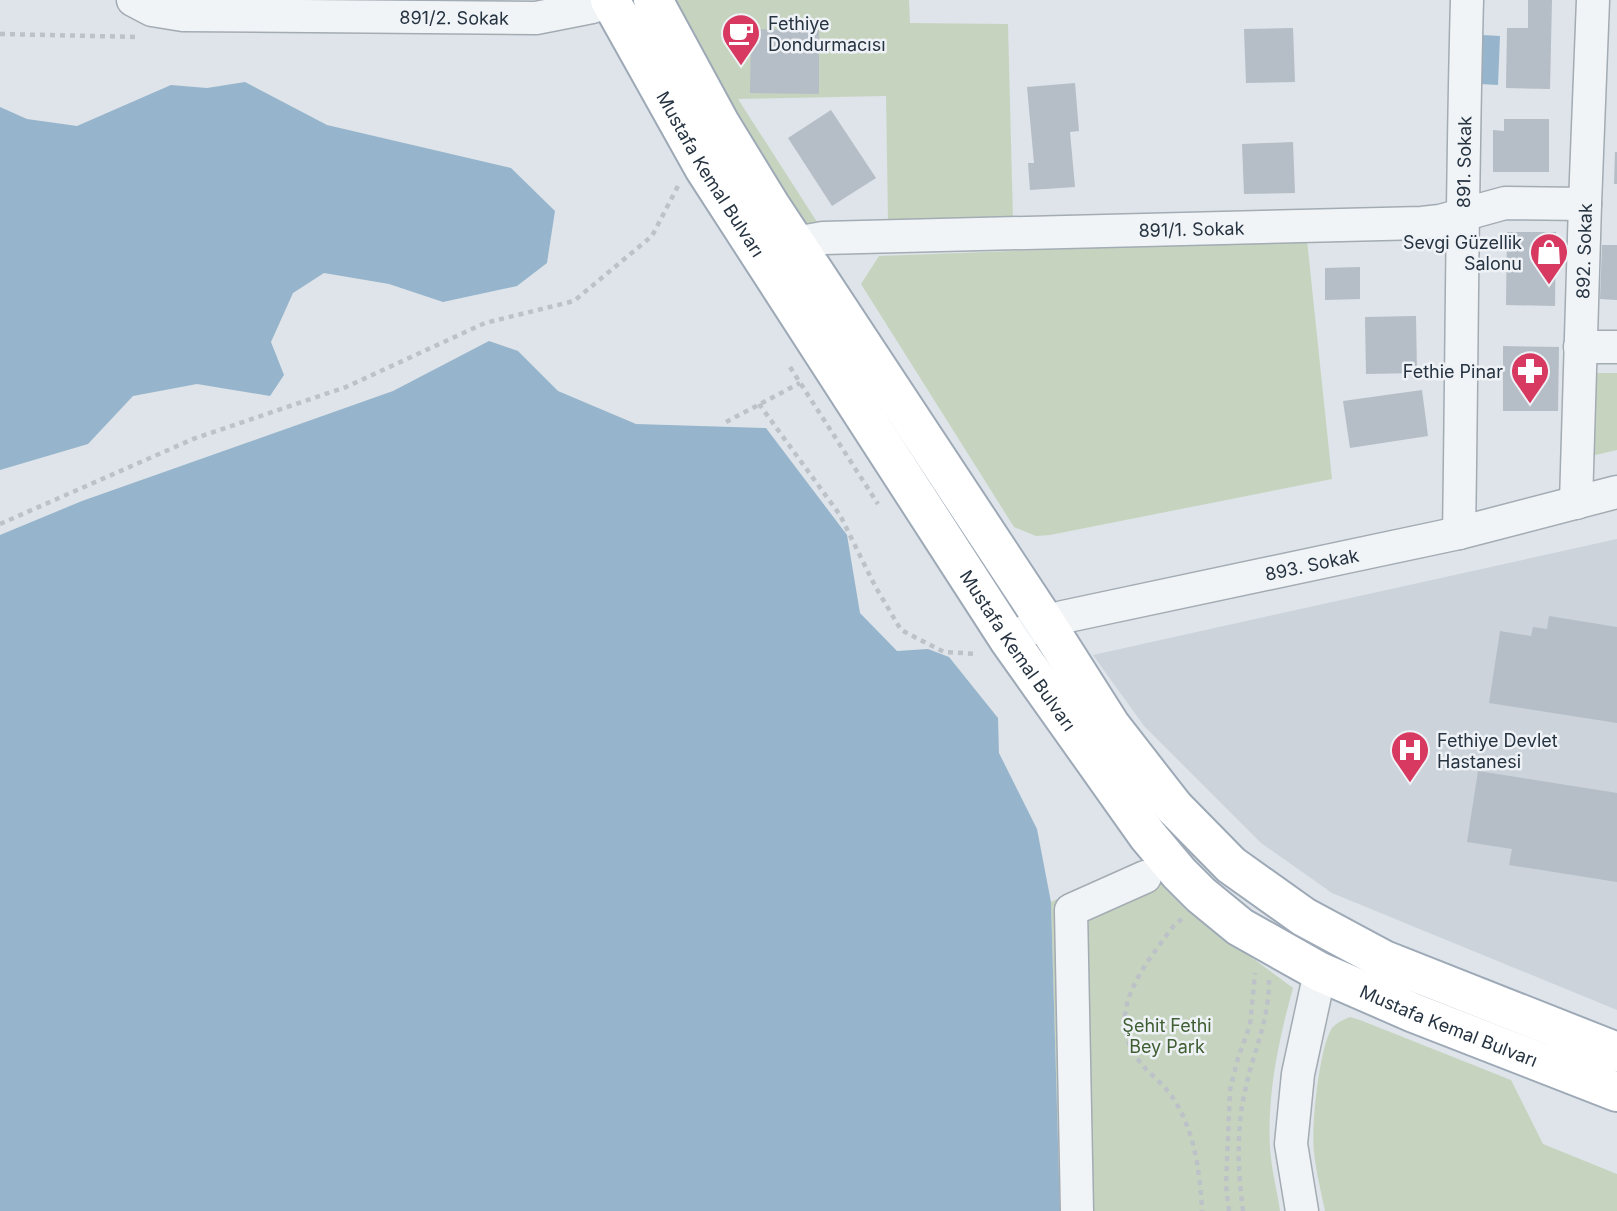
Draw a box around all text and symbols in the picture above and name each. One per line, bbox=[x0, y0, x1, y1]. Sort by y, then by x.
street label: 891/2. Sokak bbox=[399, 6, 509, 28]
cafe icon: Fethiye Dondurmacısı bbox=[720, 12, 762, 67]
place label: Fethiye Dondurmacısı bbox=[768, 13, 886, 55]
street label: Mustafa Kemal Bulvarı bbox=[653, 87, 769, 261]
street label: 891. Sokak bbox=[1452, 116, 1475, 208]
street label: 892. Sokak bbox=[1572, 203, 1596, 299]
street label: 891/1. Sokak bbox=[1138, 217, 1245, 241]
shop icon: Sevgi Güzellik Salonu bbox=[1528, 231, 1570, 286]
place label: Sevgi Güzellik Salonu bbox=[1403, 232, 1522, 274]
pharmacy icon: Fethie Pinar bbox=[1509, 350, 1551, 405]
place label: Fethie Pinar bbox=[1403, 361, 1503, 382]
street label: 893. Sokak bbox=[1263, 544, 1361, 584]
street label: Mustafa Kemal Bulvarı bbox=[956, 566, 1080, 734]
hospital icon: Fethiye Devlet Hastanesi bbox=[1389, 729, 1431, 784]
place label: Fethiye Devlet Hastanesi bbox=[1437, 730, 1558, 772]
street label: Mustafa Kemal Bulvarı bbox=[1357, 980, 1541, 1071]
park label: Şehit Fethi Bey Park bbox=[1122, 1015, 1212, 1057]

